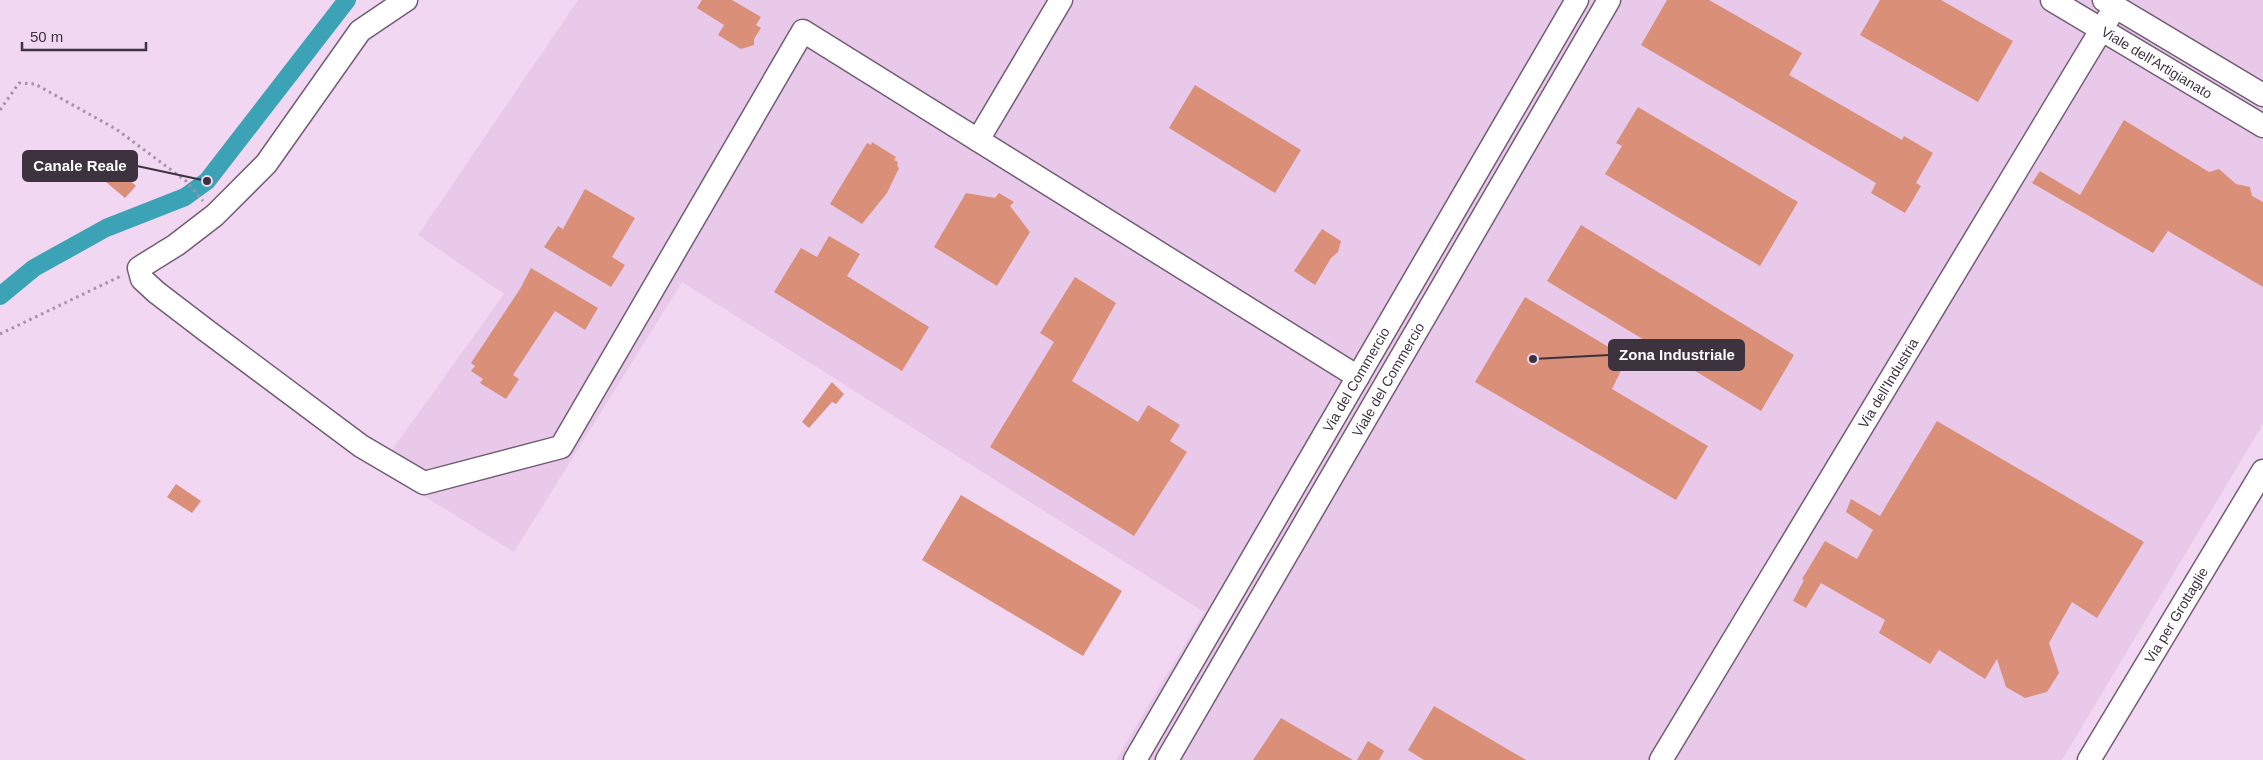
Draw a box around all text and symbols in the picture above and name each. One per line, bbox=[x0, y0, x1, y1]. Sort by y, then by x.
scale bar bbox=[22, 20, 146, 52]
street label: Viale dell'Artigianato bbox=[2098, 23, 2215, 102]
text: 50 m bbox=[30, 28, 63, 45]
callout: Canale Reale bbox=[23, 151, 137, 181]
text: Canale Reale bbox=[33, 157, 127, 174]
street label: Viale del Commercio bbox=[1349, 320, 1428, 439]
street label: Via del Commercio bbox=[1320, 324, 1393, 435]
street label: Via dell'Industria bbox=[1855, 335, 1922, 431]
callout: Zona Industriale bbox=[1609, 340, 1744, 370]
text: Zona Industriale bbox=[1619, 346, 1735, 363]
street label: Via per Grottaglie bbox=[2141, 564, 2211, 666]

